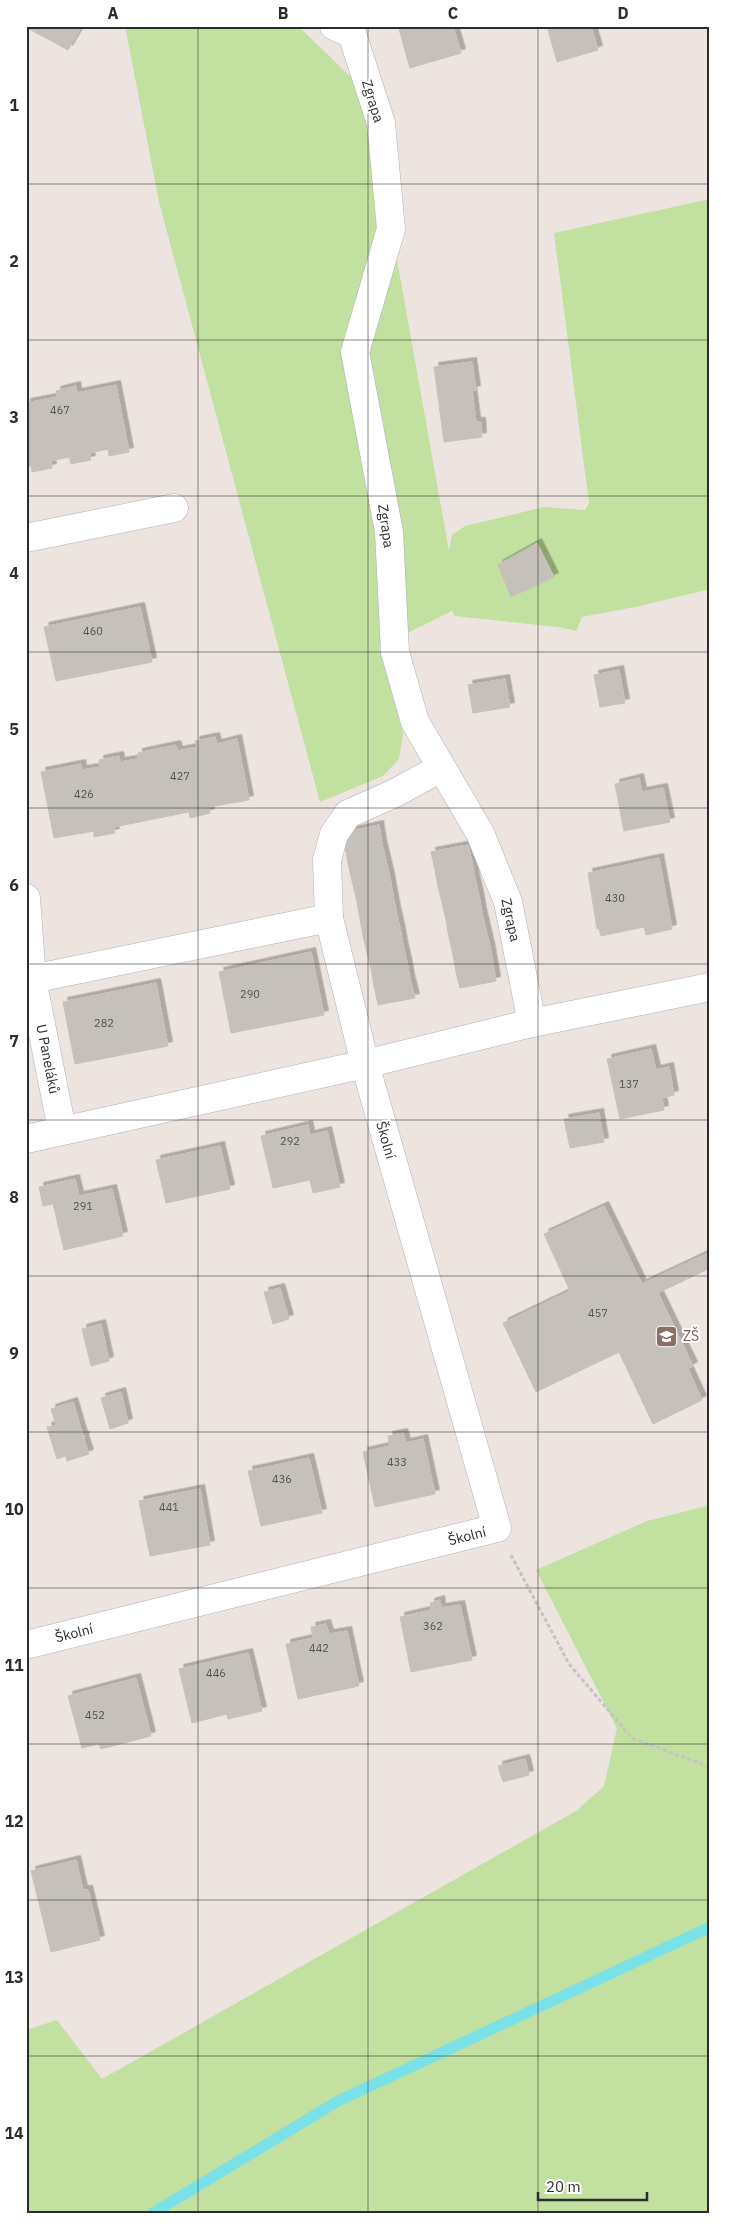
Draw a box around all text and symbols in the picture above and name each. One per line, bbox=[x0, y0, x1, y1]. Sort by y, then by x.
text: A bbox=[108, 3, 119, 23]
text: B bbox=[278, 3, 289, 23]
text: C bbox=[448, 3, 458, 23]
text: D bbox=[617, 3, 629, 23]
street label: Zgrapa bbox=[358, 77, 388, 125]
text: 1 bbox=[9, 95, 19, 115]
text: 2 bbox=[9, 251, 19, 271]
house number: 467 bbox=[50, 403, 70, 417]
text: 3 bbox=[9, 407, 19, 427]
street label: Zgrapa bbox=[374, 503, 398, 549]
text: 4 bbox=[9, 563, 19, 583]
house number: 460 bbox=[83, 624, 103, 638]
text: 5 bbox=[9, 719, 19, 739]
house number: 427 bbox=[170, 769, 190, 783]
house number: 426 bbox=[74, 787, 94, 801]
text: 6 bbox=[9, 875, 19, 895]
house number: 430 bbox=[605, 891, 625, 905]
street label: Zgrapa bbox=[497, 897, 525, 944]
house number: 290 bbox=[240, 987, 260, 1001]
house number: 282 bbox=[94, 1016, 114, 1030]
street label: U Paneláků bbox=[32, 1023, 64, 1095]
text: 7 bbox=[9, 1031, 19, 1051]
house number: 137 bbox=[619, 1077, 639, 1091]
street label: Školní bbox=[372, 1119, 401, 1161]
house number: 292 bbox=[280, 1134, 300, 1148]
text: 8 bbox=[9, 1187, 19, 1207]
house number: 291 bbox=[73, 1199, 93, 1213]
house number: 457 bbox=[588, 1306, 608, 1320]
school or university icon: ZŠ bbox=[655, 1324, 679, 1348]
place label: ZŠ bbox=[683, 1326, 699, 1345]
text: 9 bbox=[9, 1343, 19, 1363]
house number: 433 bbox=[387, 1455, 407, 1469]
house number: 436 bbox=[272, 1472, 292, 1486]
text: 10 bbox=[4, 1499, 24, 1519]
house number: 441 bbox=[159, 1500, 179, 1514]
street label: Školní bbox=[446, 1522, 488, 1549]
street label: Školní bbox=[53, 1619, 95, 1646]
house number: 362 bbox=[423, 1619, 443, 1633]
house number: 442 bbox=[309, 1641, 329, 1655]
text: 11 bbox=[4, 1655, 24, 1675]
house number: 446 bbox=[206, 1666, 226, 1680]
house number: 452 bbox=[85, 1708, 105, 1722]
text: 12 bbox=[4, 1811, 24, 1831]
text: 13 bbox=[4, 1967, 24, 1987]
text: 14 bbox=[4, 2123, 24, 2143]
scale bar bbox=[538, 2169, 647, 2201]
text: 20 m bbox=[546, 2177, 581, 2196]

